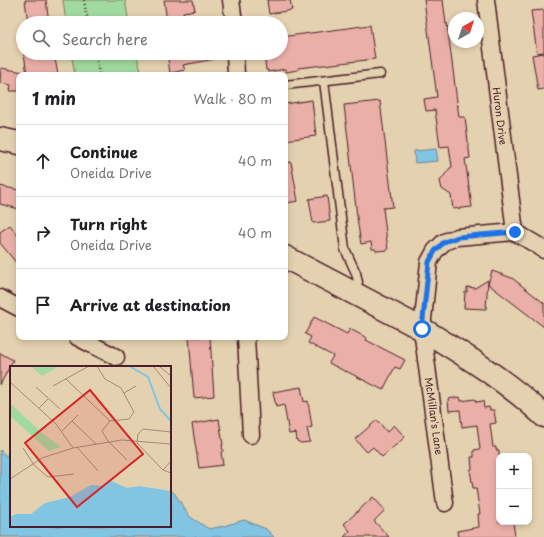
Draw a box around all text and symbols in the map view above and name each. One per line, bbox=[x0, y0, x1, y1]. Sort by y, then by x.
north arrow bbox=[448, 12, 484, 48]
search box bbox=[16, 16, 288, 60]
icon: search bbox=[30, 27, 52, 49]
text: Search here bbox=[62, 27, 148, 50]
text: 1 min bbox=[32, 85, 76, 111]
street label: Huron Drive bbox=[490, 86, 511, 146]
text: Walk · 80 m bbox=[194, 89, 272, 108]
text: Continue bbox=[70, 140, 138, 163]
icon: ahead bbox=[32, 150, 54, 172]
text: 40 m bbox=[238, 151, 272, 170]
text: Oneida Drive bbox=[70, 163, 152, 182]
text: Turn right bbox=[70, 212, 147, 235]
icon: right bbox=[32, 222, 54, 244]
text: 40 m bbox=[238, 223, 272, 242]
route end bbox=[506, 223, 524, 241]
text: Oneida Drive bbox=[70, 235, 152, 254]
text: Arrive at destination bbox=[70, 293, 231, 316]
icon: arrive bbox=[32, 294, 54, 316]
route start bbox=[413, 320, 431, 338]
inset map bbox=[10, 366, 171, 527]
street label: McMillan's Lane bbox=[422, 376, 447, 456]
map controls bbox=[496, 453, 532, 525]
button: + bbox=[496, 453, 532, 489]
button: − bbox=[496, 489, 532, 525]

